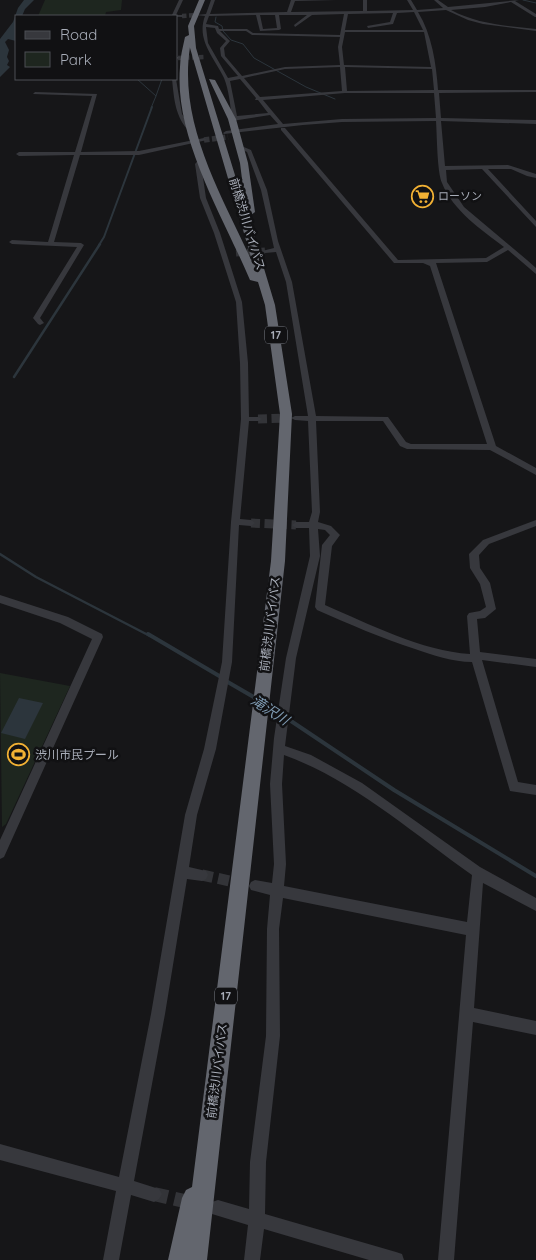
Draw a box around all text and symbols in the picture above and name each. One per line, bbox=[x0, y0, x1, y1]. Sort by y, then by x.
legend bbox=[15, 15, 178, 80]
text: Road bbox=[60, 25, 97, 44]
text: Park bbox=[60, 50, 92, 69]
street label: 前橋渋川バイパス bbox=[226, 176, 269, 272]
supermarket icon: ローソン bbox=[410, 184, 434, 208]
place label: ローソン bbox=[438, 189, 482, 203]
road number: 17 bbox=[265, 326, 287, 344]
street label: 前橋渋川バイパス bbox=[256, 575, 283, 672]
water label: 滝沢川 bbox=[247, 691, 294, 730]
sports icon: 渋川市民プール bbox=[7, 743, 31, 767]
place label: 渋川市民プール bbox=[35, 747, 119, 762]
road number: 17 bbox=[215, 988, 237, 1004]
street label: 前橋渋川バイパス bbox=[203, 1022, 230, 1119]

